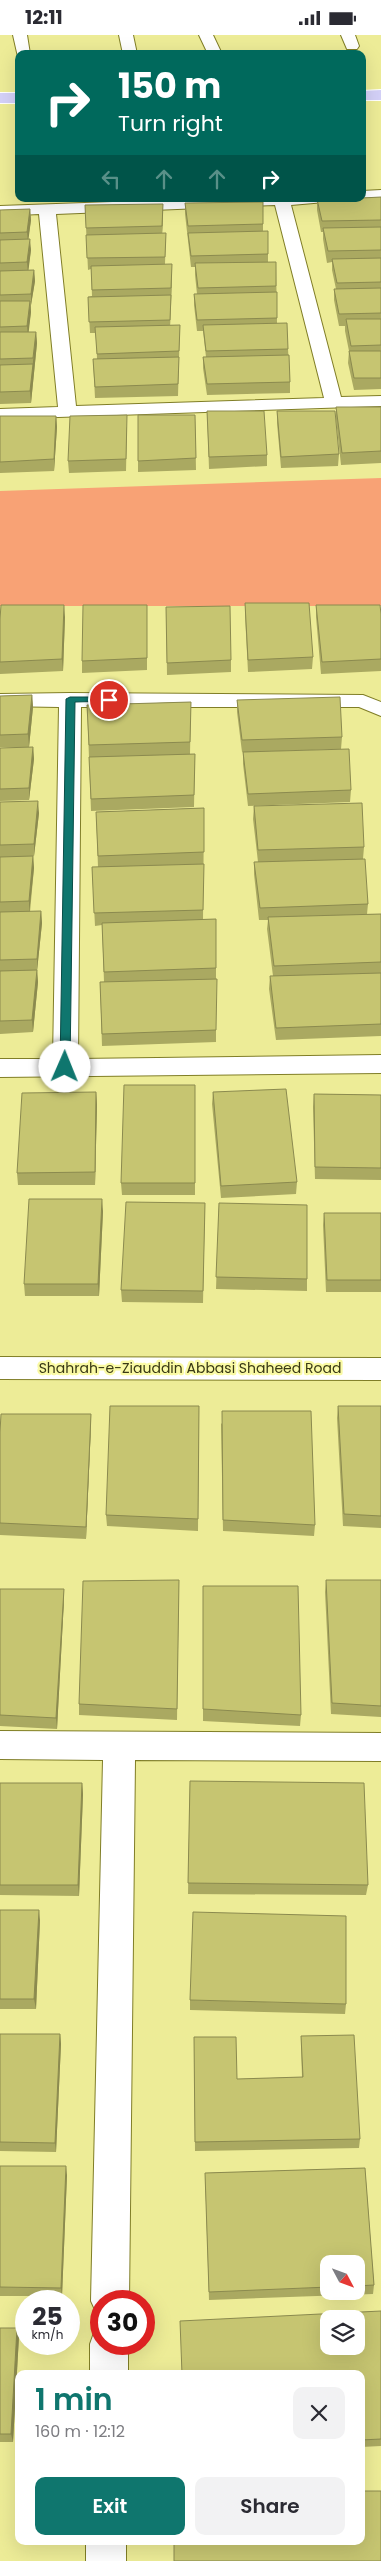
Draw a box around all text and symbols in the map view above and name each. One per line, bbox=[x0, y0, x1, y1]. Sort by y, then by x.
text: 12:11 bbox=[25, 4, 63, 31]
text: 150 m bbox=[118, 61, 221, 110]
icon: right bbox=[35, 70, 100, 135]
text: Turn right bbox=[118, 108, 223, 139]
icon: left bbox=[97, 165, 125, 193]
icon: ahead bbox=[150, 165, 178, 193]
icon: ahead bbox=[203, 165, 231, 193]
icon: right bbox=[256, 165, 284, 193]
pin bbox=[88, 679, 130, 721]
icon: arrive bbox=[95, 686, 123, 714]
position arrow bbox=[38, 1040, 90, 1092]
street label: Shahrah-e-Ziauddin Abbasi Shaheed Road bbox=[39, 1358, 341, 1378]
north arrow bbox=[320, 2255, 365, 2300]
map controls bbox=[320, 2255, 365, 2355]
speed limit sign: 30 bbox=[90, 2290, 155, 2355]
text: 25 bbox=[32, 2299, 63, 2334]
button: layers bbox=[320, 2310, 365, 2355]
text: km/h bbox=[32, 2326, 63, 2343]
text: 1 min bbox=[35, 2378, 113, 2421]
button: close bbox=[293, 2387, 345, 2439]
text: 160 m · 12:12 bbox=[35, 2420, 125, 2443]
button: Exit bbox=[35, 2477, 185, 2535]
button: Share bbox=[195, 2477, 345, 2535]

